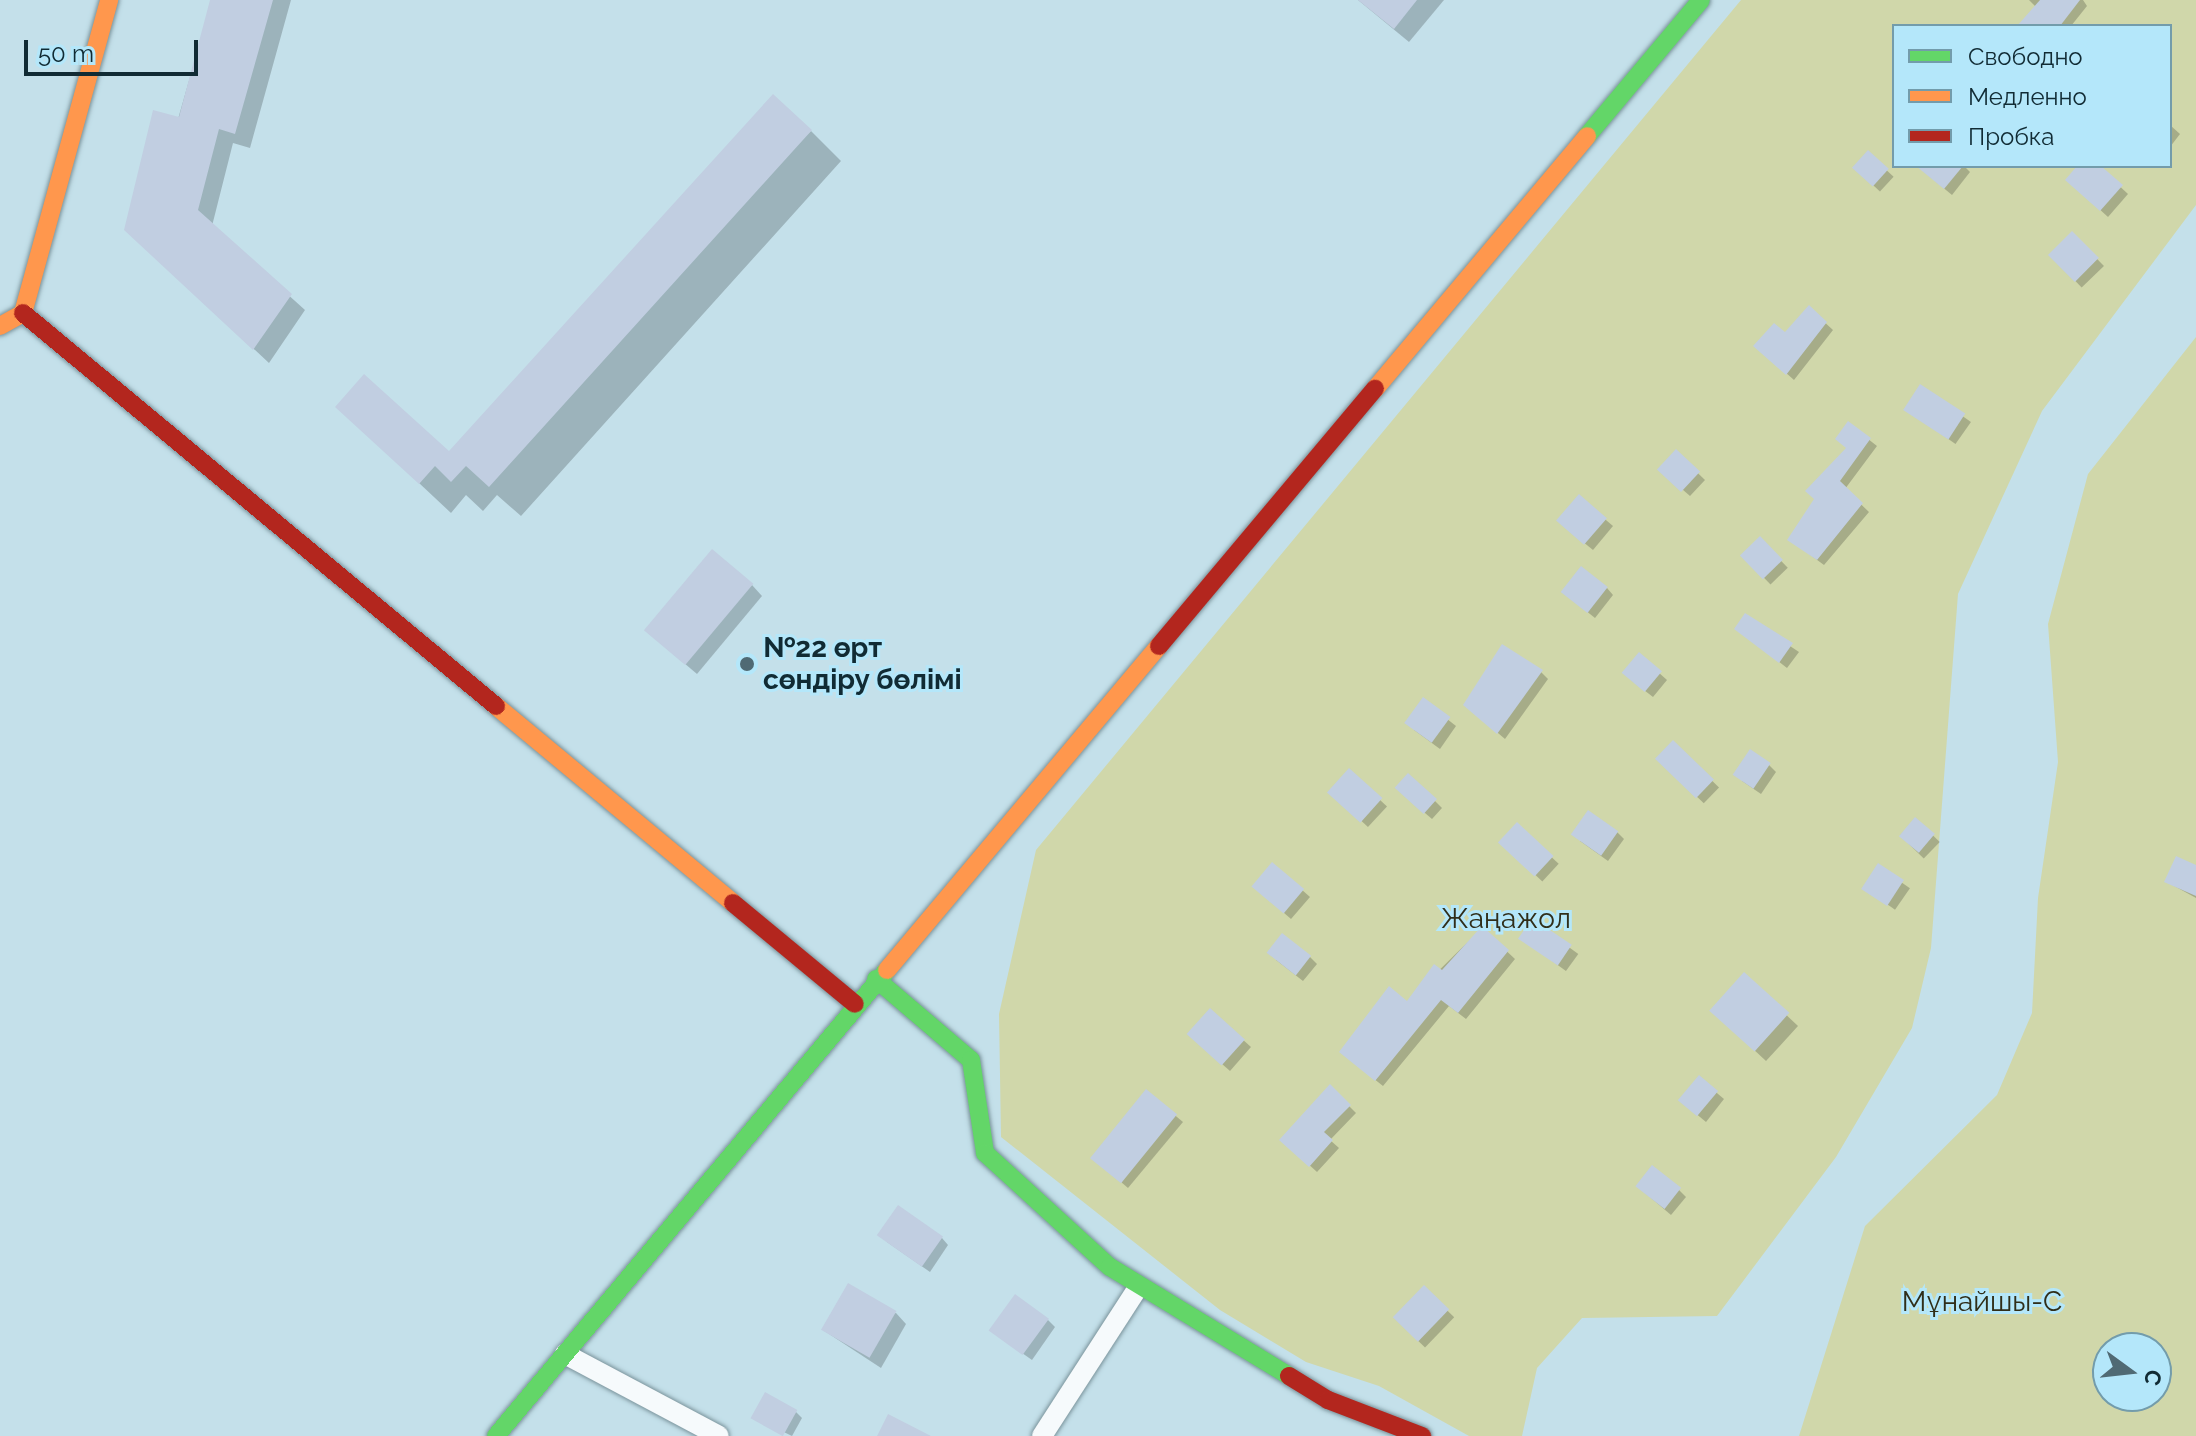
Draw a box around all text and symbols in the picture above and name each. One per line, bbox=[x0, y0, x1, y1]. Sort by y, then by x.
scale bar bbox=[28, 24, 202, 74]
legend bbox=[1892, 24, 2172, 168]
text: 50 m bbox=[38, 39, 94, 68]
text: Свободно bbox=[1968, 42, 2083, 71]
text: Медленно bbox=[1968, 82, 2087, 111]
text: Пробка bbox=[1968, 122, 2054, 151]
place label: №22 өрт сөндіру бөлімі bbox=[763, 631, 962, 697]
marker: №22 өрт сөндіру бөлімі bbox=[738, 655, 756, 673]
park label: Жаңажол bbox=[1441, 902, 1571, 936]
park label: Мұнайшы-С bbox=[1902, 1285, 2062, 1319]
north arrow bbox=[2092, 1332, 2172, 1412]
text: С bbox=[2139, 1367, 2168, 1388]

